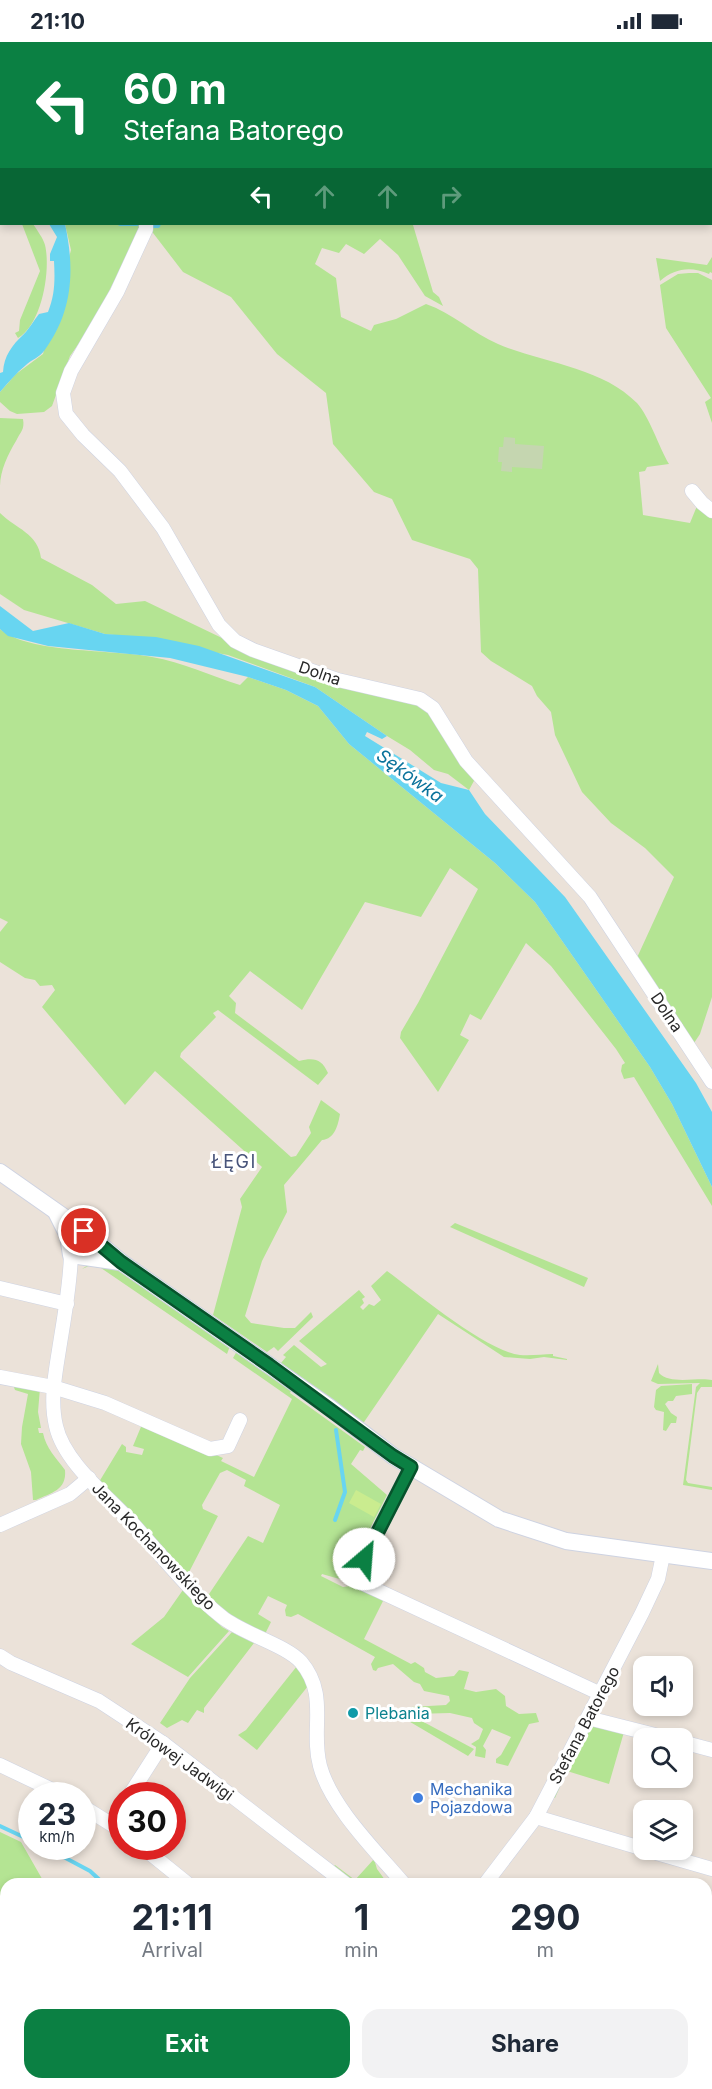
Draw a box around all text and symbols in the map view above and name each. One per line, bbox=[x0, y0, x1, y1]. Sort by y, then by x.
text: 21:10 bbox=[30, 8, 85, 34]
text: 60 m bbox=[123, 63, 227, 114]
icon: left bbox=[24, 66, 102, 144]
text: Stefana Batorego bbox=[123, 114, 344, 147]
icon: left bbox=[245, 180, 278, 213]
icon: ahead bbox=[308, 180, 341, 213]
icon: ahead bbox=[371, 180, 404, 213]
icon: right bbox=[434, 180, 467, 213]
street label: Dolna bbox=[296, 656, 344, 690]
water label: Sękówka bbox=[373, 744, 448, 807]
street label: Dolna bbox=[647, 988, 687, 1036]
district label: ŁĘGI bbox=[211, 1151, 257, 1172]
pin bbox=[58, 1205, 109, 1256]
icon: arrive bbox=[67, 1214, 100, 1247]
street label: Jana Kochanowskiego bbox=[88, 1478, 220, 1614]
position arrow bbox=[332, 1527, 396, 1591]
map controls bbox=[633, 1656, 693, 1860]
button: sound bbox=[633, 1656, 693, 1716]
street label: Stefana Batorego bbox=[544, 1663, 624, 1787]
place label: Plebania bbox=[365, 1703, 430, 1723]
marker: Plebania bbox=[346, 1706, 360, 1720]
street label: Królowej Jadwigi bbox=[122, 1713, 238, 1805]
button: search bbox=[633, 1728, 693, 1788]
place label: Mechanika Pojazdowa bbox=[430, 1779, 512, 1817]
speed limit sign: 30 bbox=[108, 1782, 186, 1860]
marker: Mechanika Pojazdowa bbox=[411, 1791, 425, 1805]
text: 23 bbox=[38, 1796, 76, 1832]
button: layers bbox=[633, 1800, 693, 1860]
text: km/h bbox=[39, 1827, 75, 1846]
text: 21:11 bbox=[132, 1895, 213, 1939]
text: 1 bbox=[354, 1895, 369, 1939]
text: 290 bbox=[510, 1895, 580, 1939]
text: Arrival bbox=[141, 1938, 203, 1962]
text: min bbox=[344, 1938, 379, 1962]
text: m bbox=[537, 1938, 554, 1962]
button: Exit bbox=[24, 2009, 350, 2078]
button: Share bbox=[362, 2009, 688, 2078]

